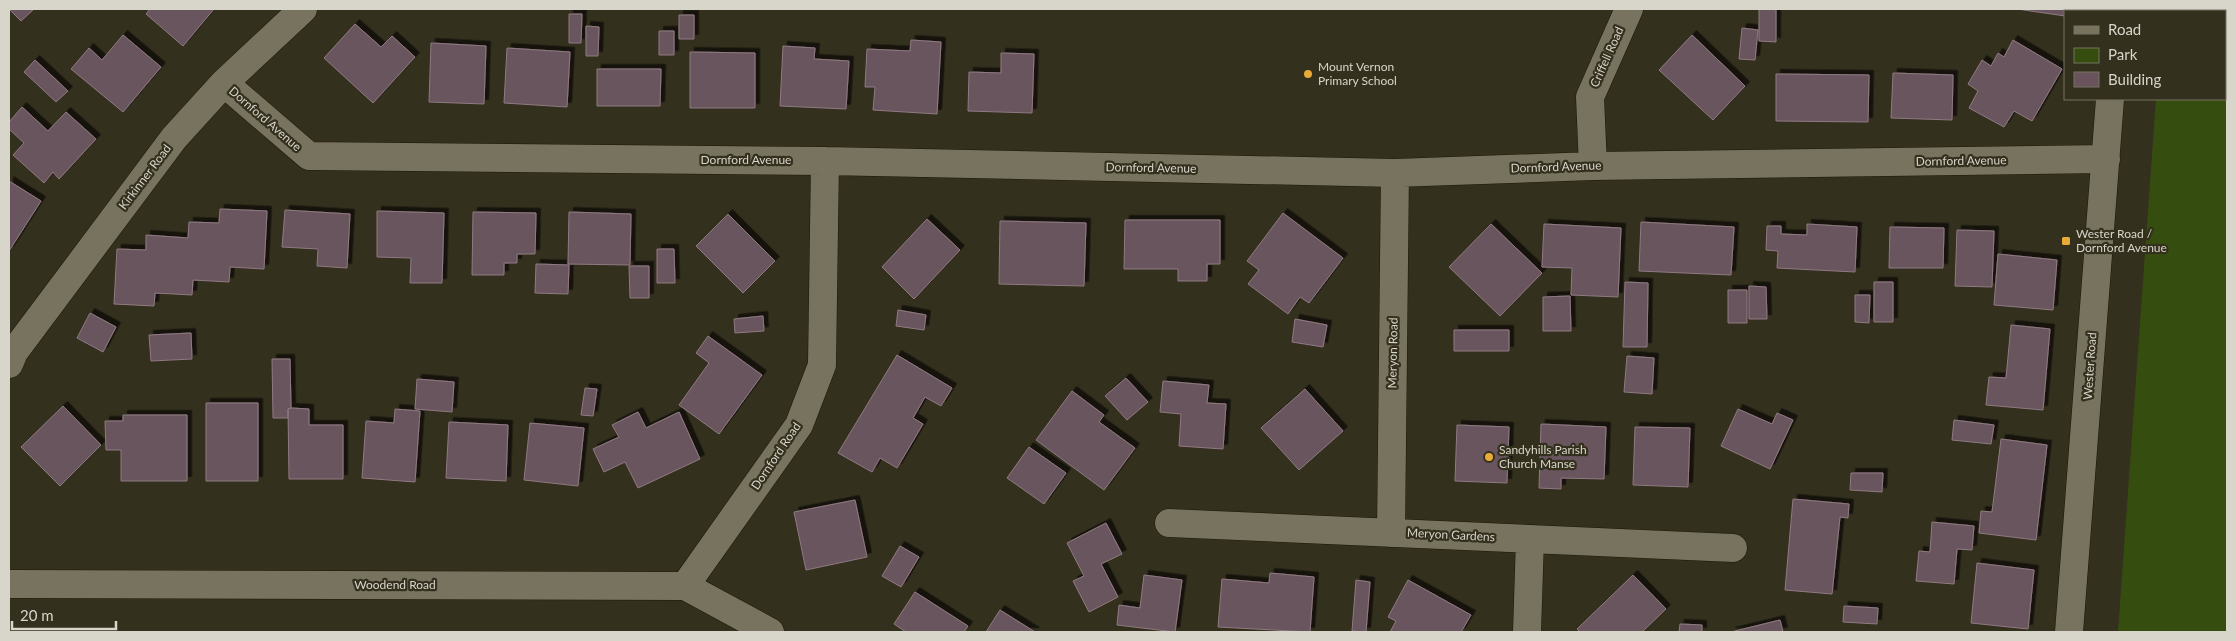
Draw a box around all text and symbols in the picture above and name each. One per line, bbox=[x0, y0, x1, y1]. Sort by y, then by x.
legend bbox=[2064, 10, 2226, 100]
text: Road bbox=[2108, 20, 2141, 38]
street label: Criffell Road bbox=[1587, 24, 1627, 89]
text: Park bbox=[2108, 45, 2138, 63]
place label: Mount Vernon Primary School bbox=[1318, 59, 1397, 88]
marker: Mount Vernon Primary School bbox=[1302, 68, 1314, 80]
text: Building bbox=[2108, 70, 2161, 88]
street label: Dornford Avenue bbox=[226, 83, 305, 154]
street label: Kirkinner Road bbox=[115, 141, 174, 212]
street label: Dornford Avenue bbox=[701, 152, 791, 167]
street label: Dornford Avenue bbox=[1915, 152, 2007, 169]
street label: Dornford Avenue bbox=[1510, 157, 1602, 176]
street label: Dornford Avenue bbox=[1105, 159, 1197, 176]
place label: Wester Road / Dornford Avenue bbox=[2076, 226, 2167, 255]
marker: Wester Road / Dornford Avenue bbox=[2060, 235, 2072, 247]
street label: Meryon Road bbox=[1384, 317, 1401, 389]
street label: Wester Road bbox=[2080, 332, 2099, 400]
street label: Dornford Road bbox=[748, 419, 804, 492]
place label: Sandyhills Parish Church Manse bbox=[1499, 442, 1587, 471]
marker: Sandyhills Parish Church Manse bbox=[1483, 451, 1495, 463]
street label: Meryon Gardens bbox=[1407, 525, 1495, 544]
street label: Woodend Road bbox=[354, 577, 436, 592]
scale bar bbox=[12, 598, 116, 630]
text: 20 m bbox=[20, 606, 54, 624]

